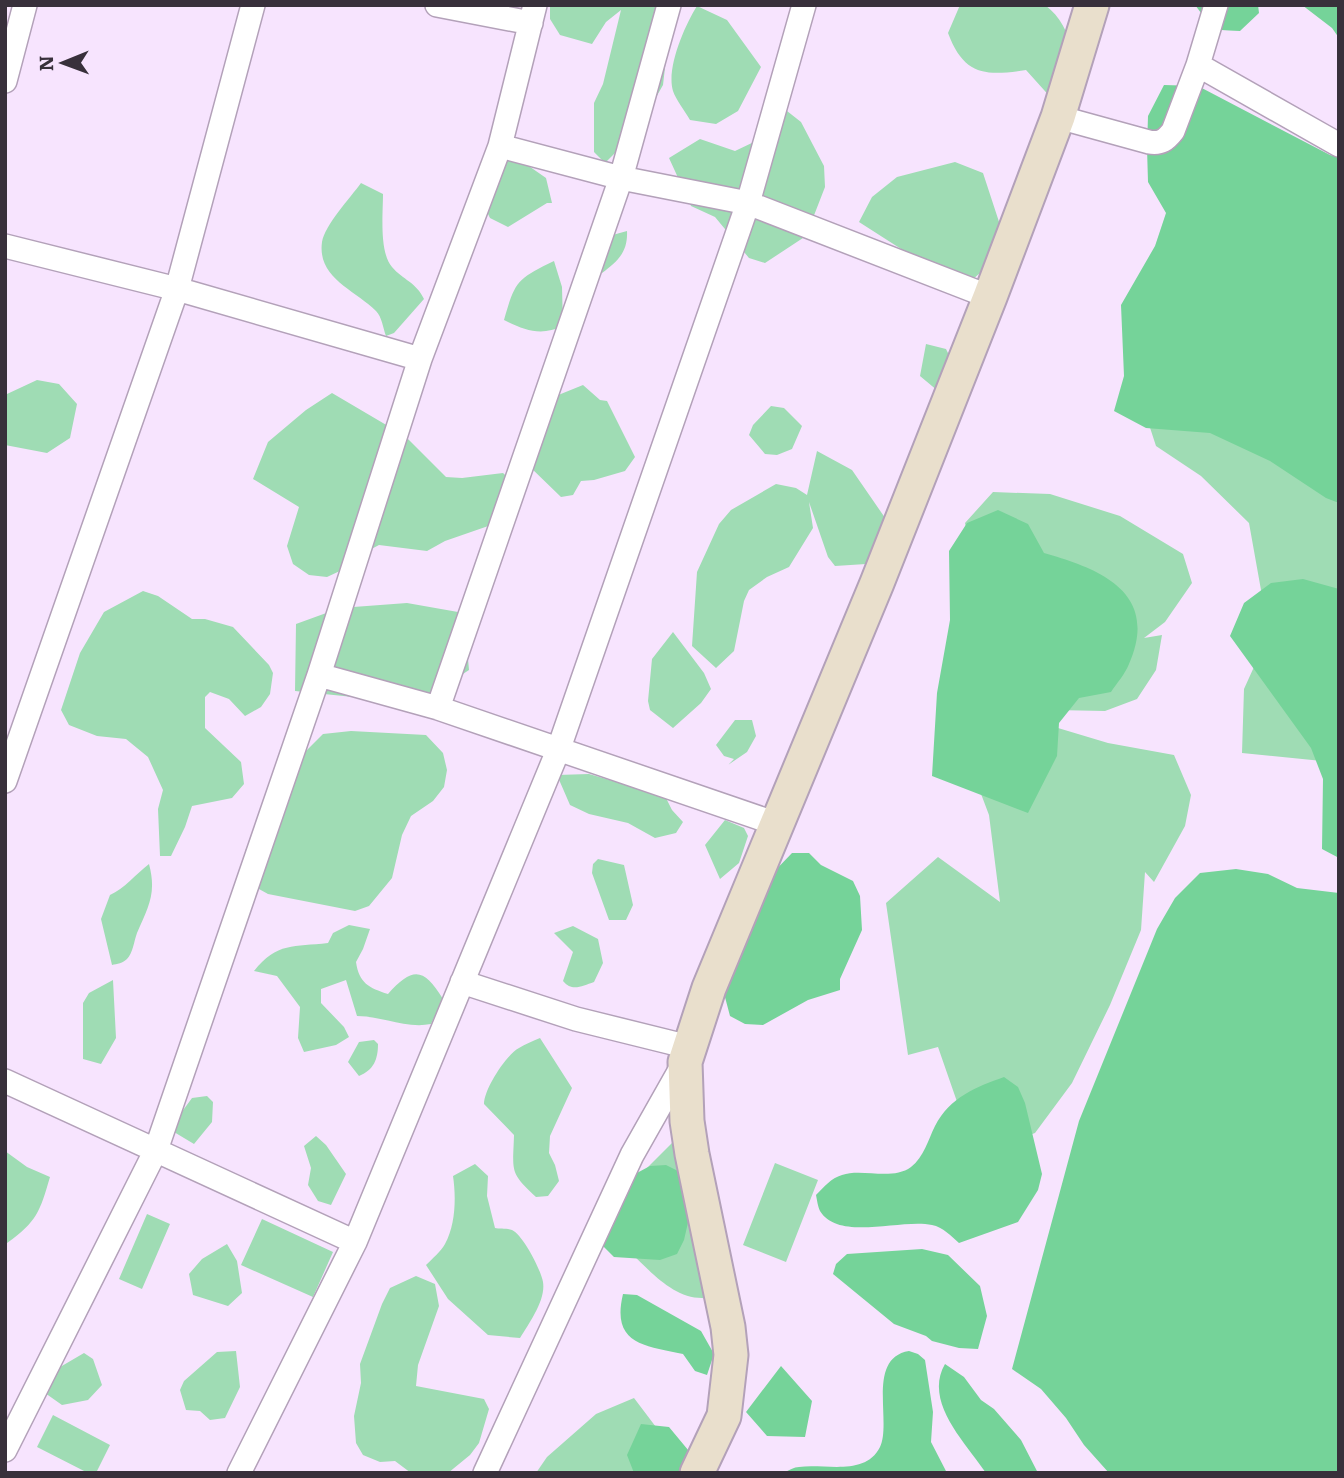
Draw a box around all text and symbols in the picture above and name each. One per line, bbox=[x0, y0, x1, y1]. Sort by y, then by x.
north arrow bbox=[28, 28, 98, 98]
text: N bbox=[31, 55, 59, 72]

